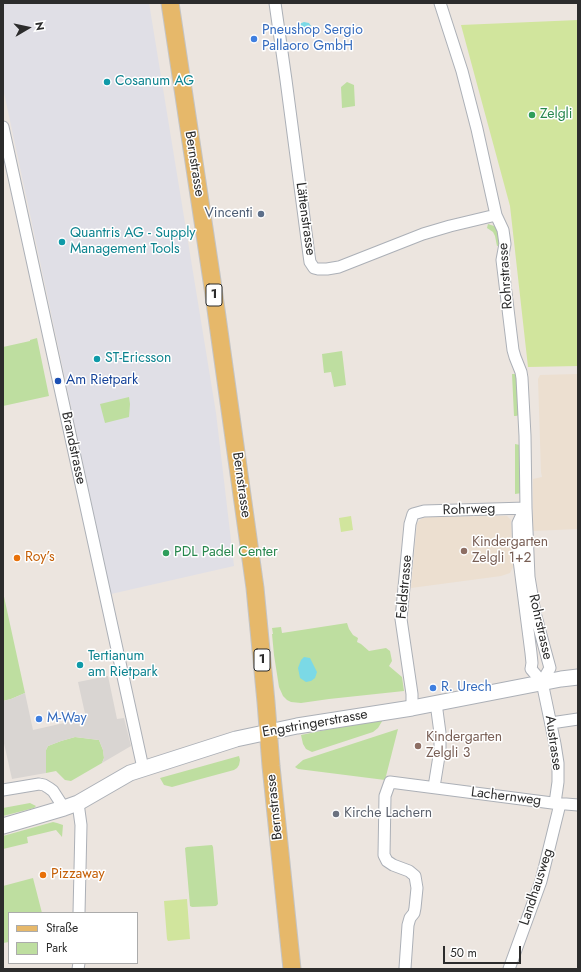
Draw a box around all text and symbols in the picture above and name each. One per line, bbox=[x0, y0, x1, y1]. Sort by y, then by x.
north arrow bbox=[8, 8, 48, 48]
text: N bbox=[31, 21, 48, 32]
place label: Pneushop Sergio Pallaoro GmbH bbox=[262, 23, 363, 56]
marker: Pneushop Sergio Pallaoro GmbH bbox=[249, 34, 259, 44]
place label: Cosanum AG bbox=[115, 74, 194, 90]
marker: Cosanum AG bbox=[102, 77, 112, 87]
place label: Zelgli bbox=[540, 107, 572, 123]
marker: Zelgli bbox=[527, 110, 537, 120]
street label: Bernstrasse bbox=[181, 130, 207, 198]
street label: Lättenstrasse bbox=[292, 181, 318, 257]
place label: Vincenti bbox=[205, 206, 253, 222]
marker: Vincenti bbox=[256, 209, 266, 219]
place label: Quantris AG - Supply Management Tools bbox=[70, 226, 196, 258]
marker: Quantris AG - Supply Management Tools bbox=[57, 237, 67, 247]
street label: Rohrstrasse bbox=[495, 242, 517, 310]
road number: 1 bbox=[206, 284, 222, 306]
place label: ST-Ericsson bbox=[105, 351, 171, 367]
marker: ST-Ericsson bbox=[92, 354, 102, 364]
place label: Am Rietpark bbox=[66, 373, 138, 389]
marker: Am Rietpark bbox=[53, 376, 63, 386]
street label: Brandstrasse bbox=[57, 410, 89, 486]
street label: Bernstrasse bbox=[228, 451, 254, 519]
street label: Rohrweg bbox=[442, 501, 496, 519]
place label: Kindergarten Zelgli 1+2 bbox=[472, 535, 548, 568]
place label: PDL Padel Center bbox=[174, 545, 278, 561]
marker: Kindergarten Zelgli 1+2 bbox=[459, 546, 469, 556]
marker: PDL Padel Center bbox=[161, 548, 171, 558]
place label: Roy’s bbox=[25, 550, 55, 566]
marker: Roy’s bbox=[12, 553, 22, 563]
street label: Feldstrasse bbox=[394, 554, 416, 620]
street label: Rohrstrasse bbox=[524, 593, 556, 661]
place label: Tertianum am Rietpark bbox=[88, 649, 158, 682]
road number: 1 bbox=[254, 649, 270, 671]
marker: Tertianum am Rietpark bbox=[75, 660, 85, 670]
place label: R. Urech bbox=[441, 680, 492, 696]
marker: R. Urech bbox=[428, 683, 438, 693]
street label: Engstringerstrasse bbox=[261, 706, 369, 742]
place label: M-Way bbox=[47, 711, 87, 727]
marker: M-Way bbox=[34, 714, 44, 724]
street label: Austrasse bbox=[541, 714, 565, 772]
place label: Kindergarten Zelgli 3 bbox=[426, 730, 502, 762]
marker: Kindergarten Zelgli 3 bbox=[413, 741, 423, 751]
street label: Bernstrasse bbox=[263, 773, 287, 841]
street label: Lachernweg bbox=[470, 784, 542, 810]
place label: Kirche Lachern bbox=[344, 806, 432, 822]
marker: Kirche Lachern bbox=[331, 809, 341, 819]
street label: Landhausweg bbox=[517, 846, 557, 928]
place label: Pizzaway bbox=[51, 867, 105, 883]
marker: Pizzaway bbox=[38, 870, 48, 880]
legend bbox=[8, 912, 138, 964]
text: Straße bbox=[46, 919, 78, 937]
scale bar bbox=[445, 938, 523, 964]
text: Park bbox=[46, 939, 67, 957]
text: 50 m bbox=[450, 944, 477, 962]

